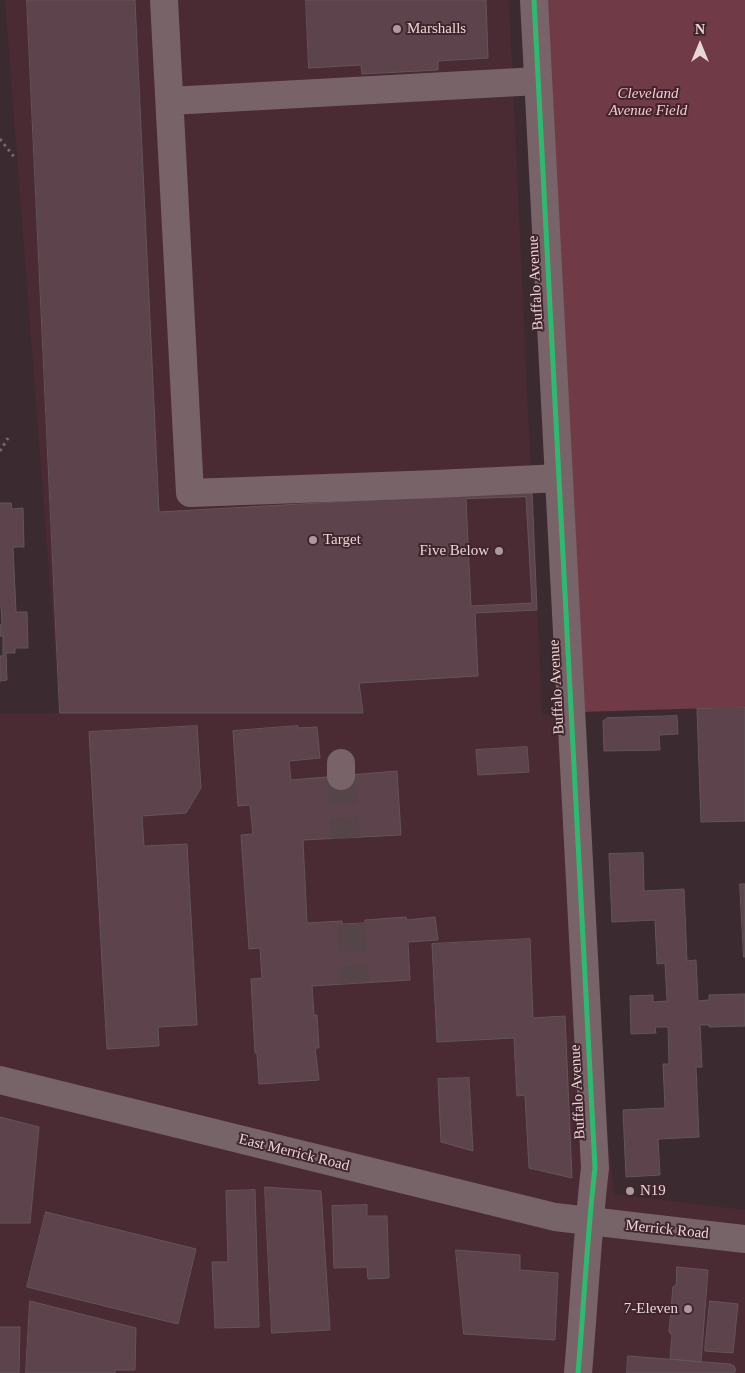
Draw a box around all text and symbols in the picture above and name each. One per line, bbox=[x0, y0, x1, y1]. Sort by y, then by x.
place label: Marshalls bbox=[407, 20, 466, 38]
north arrow bbox=[675, 20, 725, 70]
text: N bbox=[695, 22, 705, 37]
marker: Marshalls bbox=[391, 23, 403, 35]
park label: Cleveland Avenue Field bbox=[609, 85, 687, 120]
street label: Buffalo Avenue bbox=[525, 235, 547, 331]
place label: Target bbox=[323, 531, 361, 549]
marker: Target bbox=[307, 534, 319, 546]
place label: Five Below bbox=[419, 542, 489, 560]
marker: Five Below bbox=[493, 545, 505, 557]
street label: Buffalo Avenue bbox=[546, 639, 568, 735]
street label: Buffalo Avenue bbox=[567, 1044, 589, 1140]
street label: East Merrick Road bbox=[237, 1131, 351, 1175]
place label: N19 bbox=[640, 1182, 666, 1200]
marker: N19 bbox=[624, 1185, 636, 1197]
street label: Merrick Road bbox=[624, 1217, 710, 1243]
place label: 7-Eleven bbox=[624, 1300, 678, 1318]
marker: 7-Eleven bbox=[682, 1303, 694, 1315]

